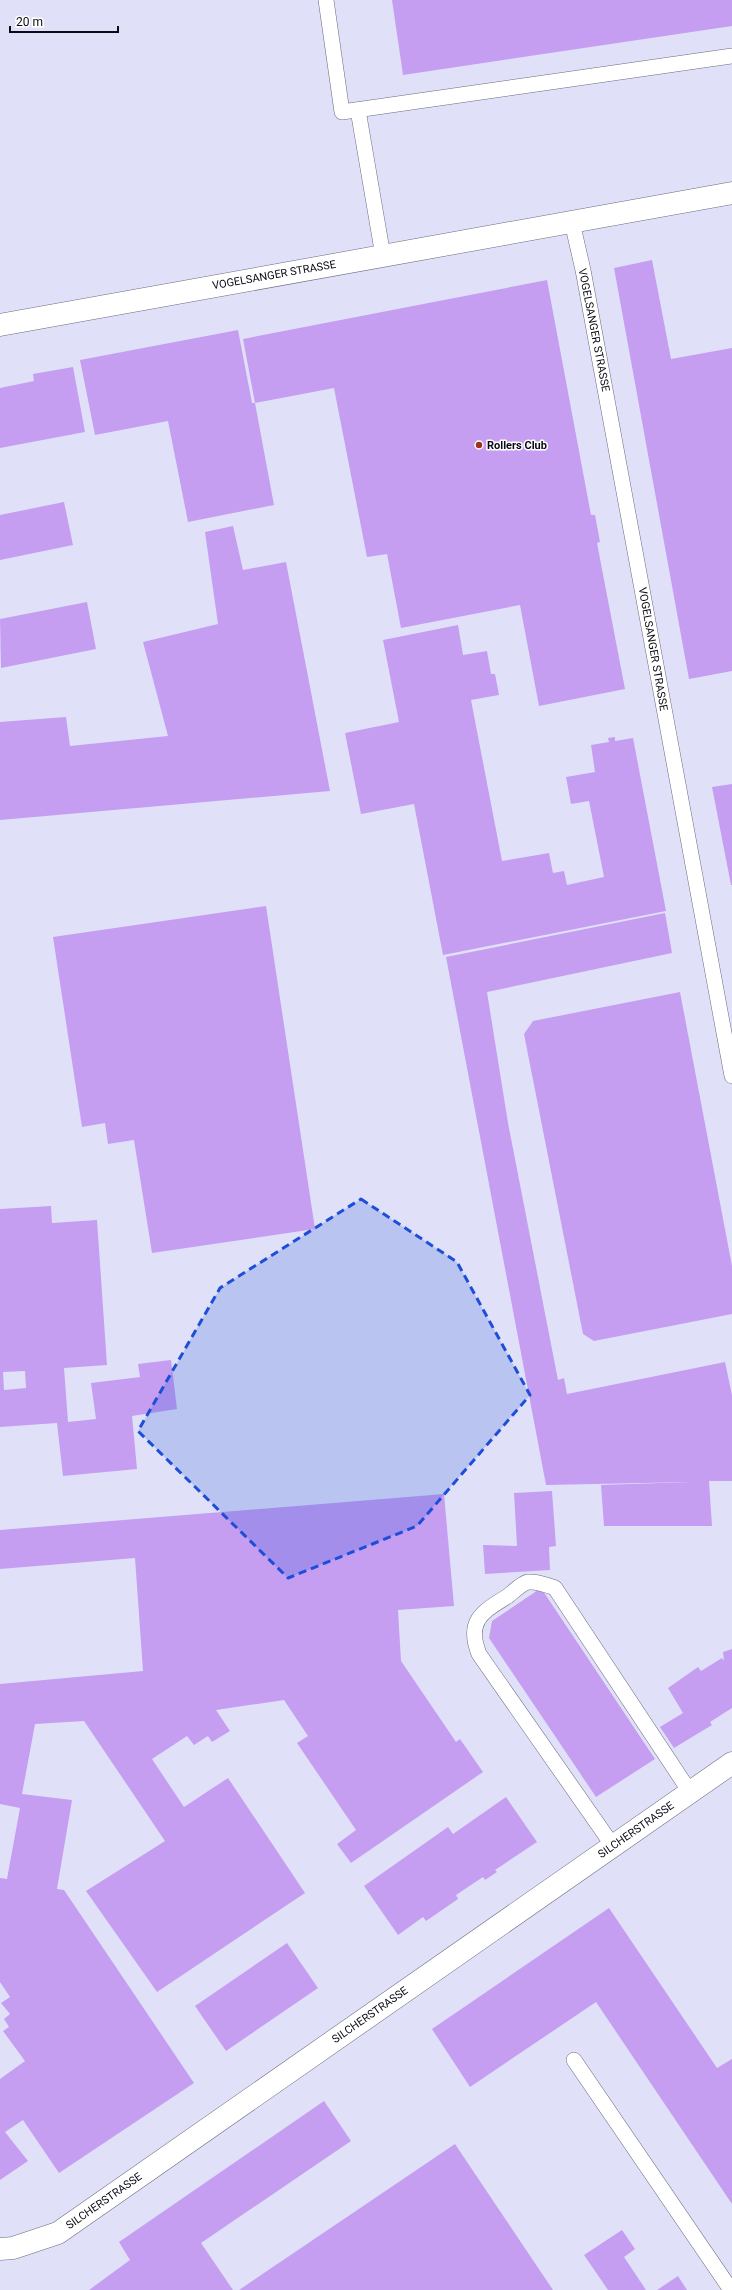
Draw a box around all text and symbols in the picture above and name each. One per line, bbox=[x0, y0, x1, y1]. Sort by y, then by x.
scale bar bbox=[10, 8, 118, 34]
text: 20 m bbox=[16, 15, 43, 29]
street label: VOGELSANGER STRASSE bbox=[211, 258, 337, 292]
street label: VOGELSANGER STRASSE bbox=[576, 267, 612, 393]
place label: Rollers Club bbox=[487, 439, 547, 452]
marker: Rollers Club bbox=[474, 440, 484, 450]
street label: VOGELSANGER STRASSE bbox=[636, 586, 670, 712]
street label: SILCHERSTRASSE bbox=[596, 1799, 676, 1861]
street label: SILCHERSTRASSE bbox=[330, 1984, 410, 2046]
street label: SILCHERSTRASSE bbox=[64, 2170, 144, 2232]

